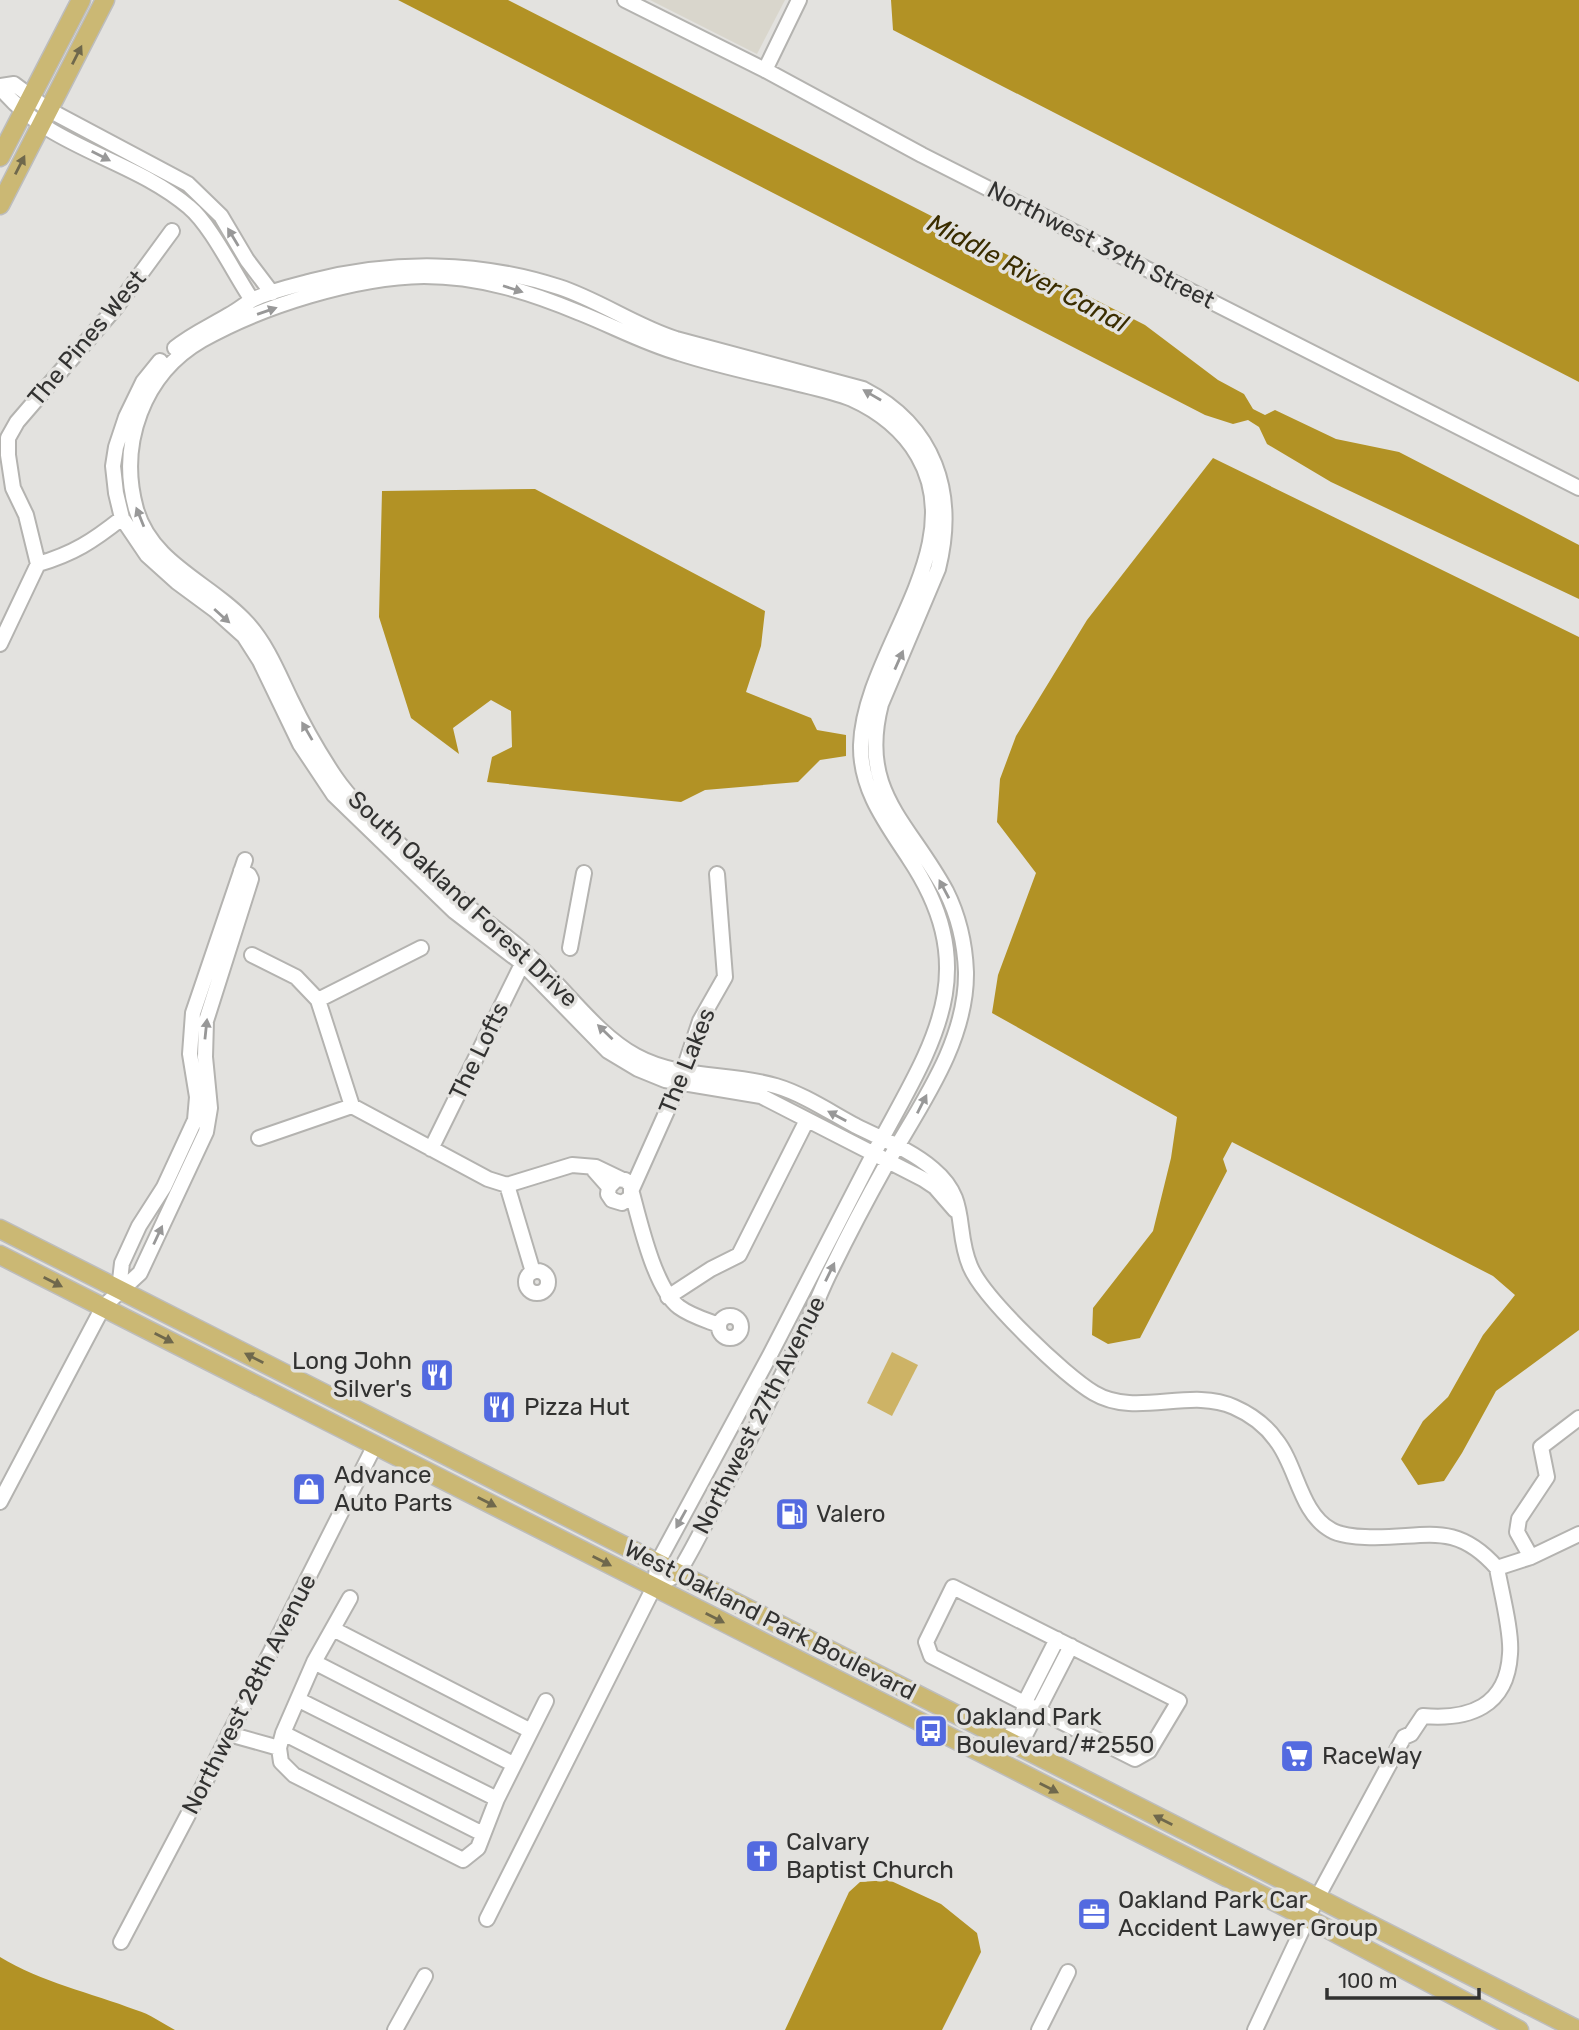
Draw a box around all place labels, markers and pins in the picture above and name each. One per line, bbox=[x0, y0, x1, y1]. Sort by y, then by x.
place label: Long John Silver's bbox=[292, 1347, 412, 1403]
restaurant icon: Long John Silver's bbox=[418, 1356, 456, 1394]
restaurant icon: Pizza Hut bbox=[480, 1388, 518, 1426]
place label: Pizza Hut bbox=[524, 1393, 630, 1421]
place label: Advance Auto Parts bbox=[334, 1461, 453, 1517]
shop icon: Advance Auto Parts bbox=[290, 1470, 328, 1508]
fuel station icon: Valero bbox=[773, 1495, 811, 1533]
place label: Valero bbox=[816, 1500, 886, 1528]
place label: Oakland Park Boulevard/#2550 bbox=[956, 1703, 1154, 1759]
bus stop icon: Oakland Park Boulevard/#2550 bbox=[912, 1712, 950, 1750]
supermarket icon: RaceWay bbox=[1278, 1737, 1316, 1775]
place label: RaceWay bbox=[1322, 1742, 1422, 1770]
place label: Calvary Baptist Church bbox=[786, 1828, 954, 1884]
church icon: Calvary Baptist Church bbox=[743, 1837, 781, 1875]
place label: Oakland Park Car Accident Lawyer Group bbox=[1118, 1886, 1378, 1942]
office icon: Oakland Park Car Accident Lawyer Group bbox=[1075, 1895, 1113, 1933]

